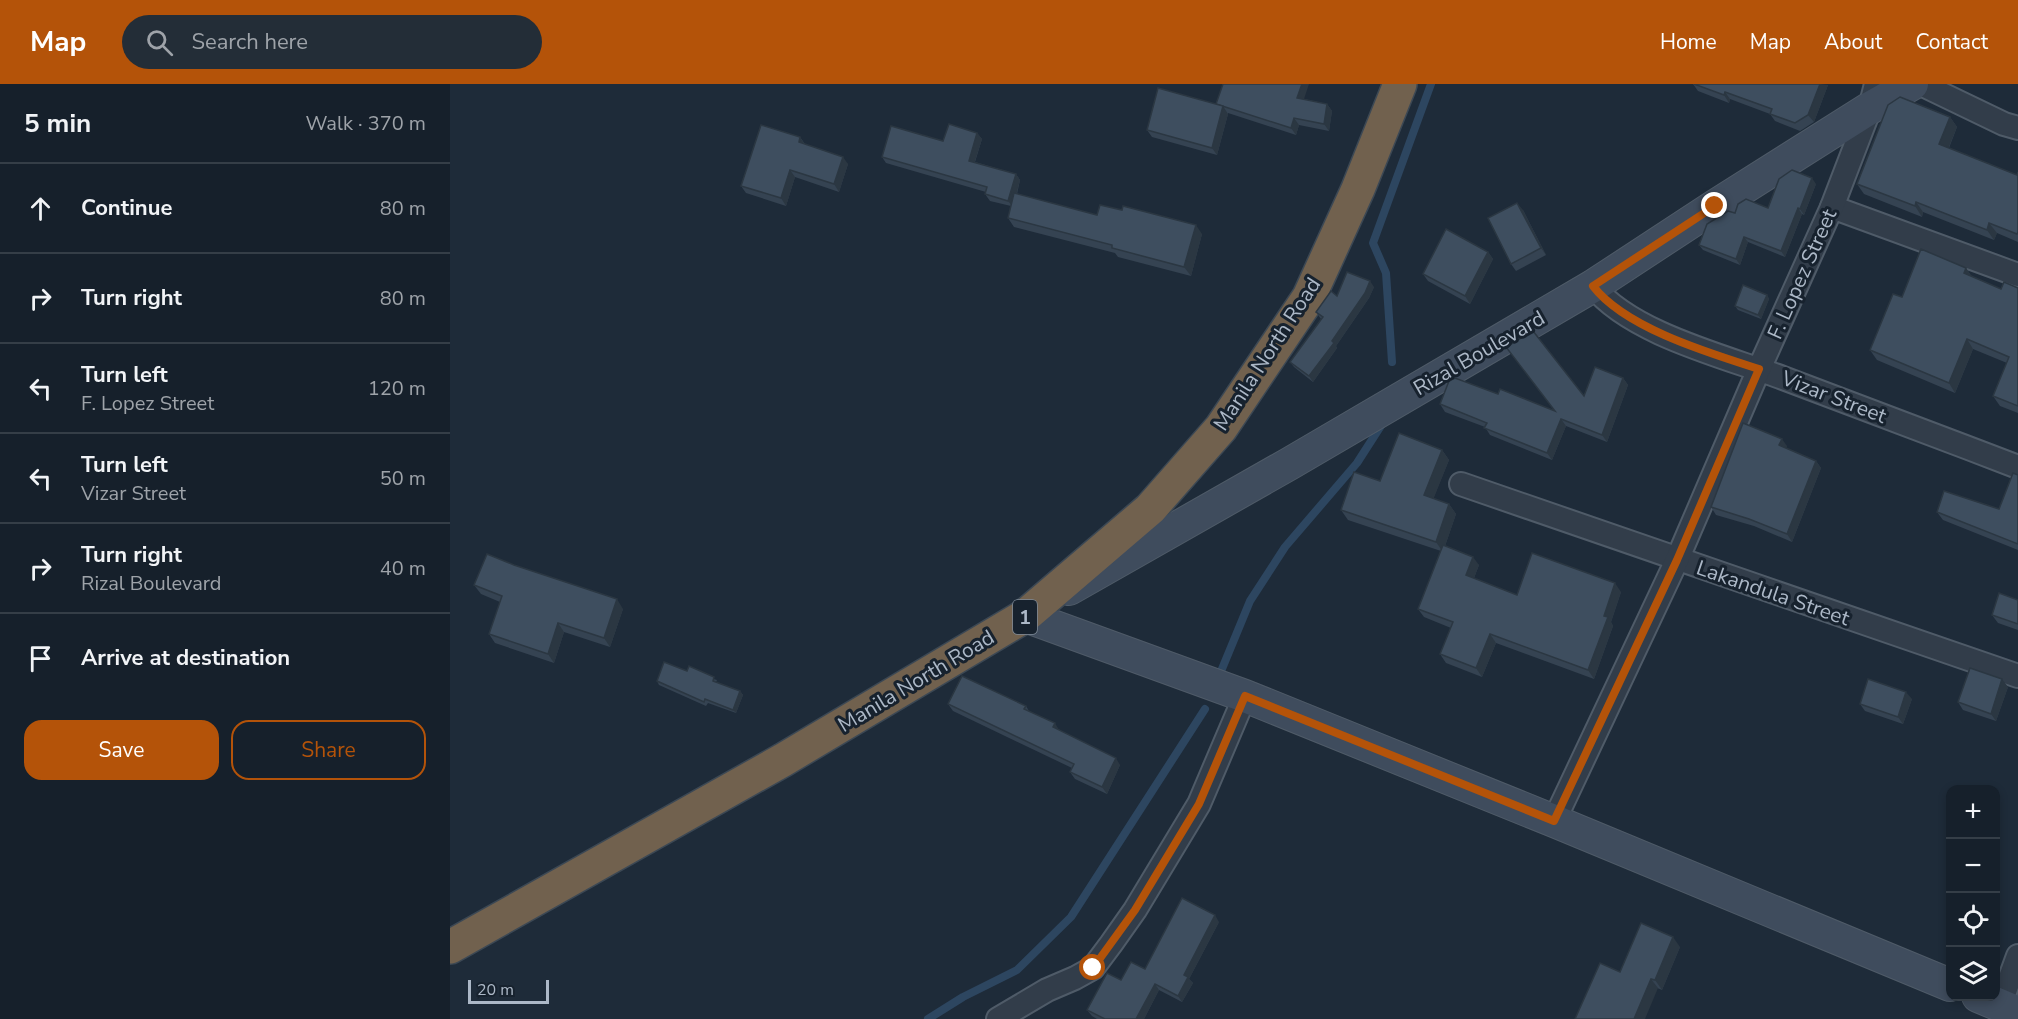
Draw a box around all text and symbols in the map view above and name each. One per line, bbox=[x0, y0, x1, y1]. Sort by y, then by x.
search box bbox=[122, 15, 542, 69]
text: Map bbox=[30, 23, 86, 61]
icon: search bbox=[143, 26, 176, 59]
text: Search here bbox=[191, 27, 308, 57]
text: Home bbox=[1660, 28, 1717, 56]
text: Map bbox=[1750, 28, 1791, 56]
text: About bbox=[1824, 28, 1882, 56]
text: Contact bbox=[1915, 28, 1988, 56]
text: 5 min bbox=[24, 106, 91, 141]
text: Walk · 370 m bbox=[306, 110, 426, 137]
icon: ahead bbox=[24, 192, 57, 225]
route end bbox=[1701, 192, 1727, 218]
text: Continue bbox=[81, 193, 172, 223]
text: 80 m bbox=[380, 195, 426, 222]
street label: F. Lopez Street bbox=[1761, 204, 1843, 344]
street label: Manila North Road bbox=[1207, 272, 1327, 436]
icon: right bbox=[24, 282, 57, 315]
text: Turn right bbox=[81, 283, 182, 313]
text: 80 m bbox=[380, 285, 426, 312]
street label: Rizal Boulevard bbox=[1408, 304, 1550, 402]
text: Turn left bbox=[81, 360, 168, 390]
street label: Vizar Street bbox=[1777, 364, 1891, 430]
icon: left bbox=[24, 372, 57, 405]
text: 120 m bbox=[368, 375, 426, 402]
text: F. Lopez Street bbox=[81, 390, 214, 417]
text: Turn left bbox=[81, 450, 168, 480]
icon: left bbox=[24, 462, 57, 495]
text: 50 m bbox=[380, 465, 426, 492]
text: Vizar Street bbox=[81, 480, 186, 507]
text: Turn right bbox=[81, 540, 182, 570]
icon: right bbox=[24, 552, 57, 585]
street label: Lakandula Street bbox=[1693, 554, 1854, 632]
text: 40 m bbox=[380, 555, 426, 582]
text: Rizal Boulevard bbox=[81, 570, 221, 597]
road number: 1 bbox=[1013, 600, 1037, 634]
street label: Manila North Road bbox=[833, 623, 999, 739]
icon: arrive bbox=[24, 642, 57, 675]
text: Arrive at destination bbox=[81, 643, 290, 673]
button: Save bbox=[24, 720, 219, 780]
button: Share bbox=[231, 720, 426, 780]
map controls bbox=[1946, 785, 2000, 1001]
button: + bbox=[1946, 785, 2000, 839]
button: − bbox=[1946, 839, 2000, 893]
button: locate bbox=[1946, 893, 2000, 947]
button: layers bbox=[1946, 947, 2000, 1001]
route start bbox=[1079, 954, 1105, 980]
scale bar bbox=[468, 977, 549, 1004]
text: 20 m bbox=[477, 979, 514, 1001]

